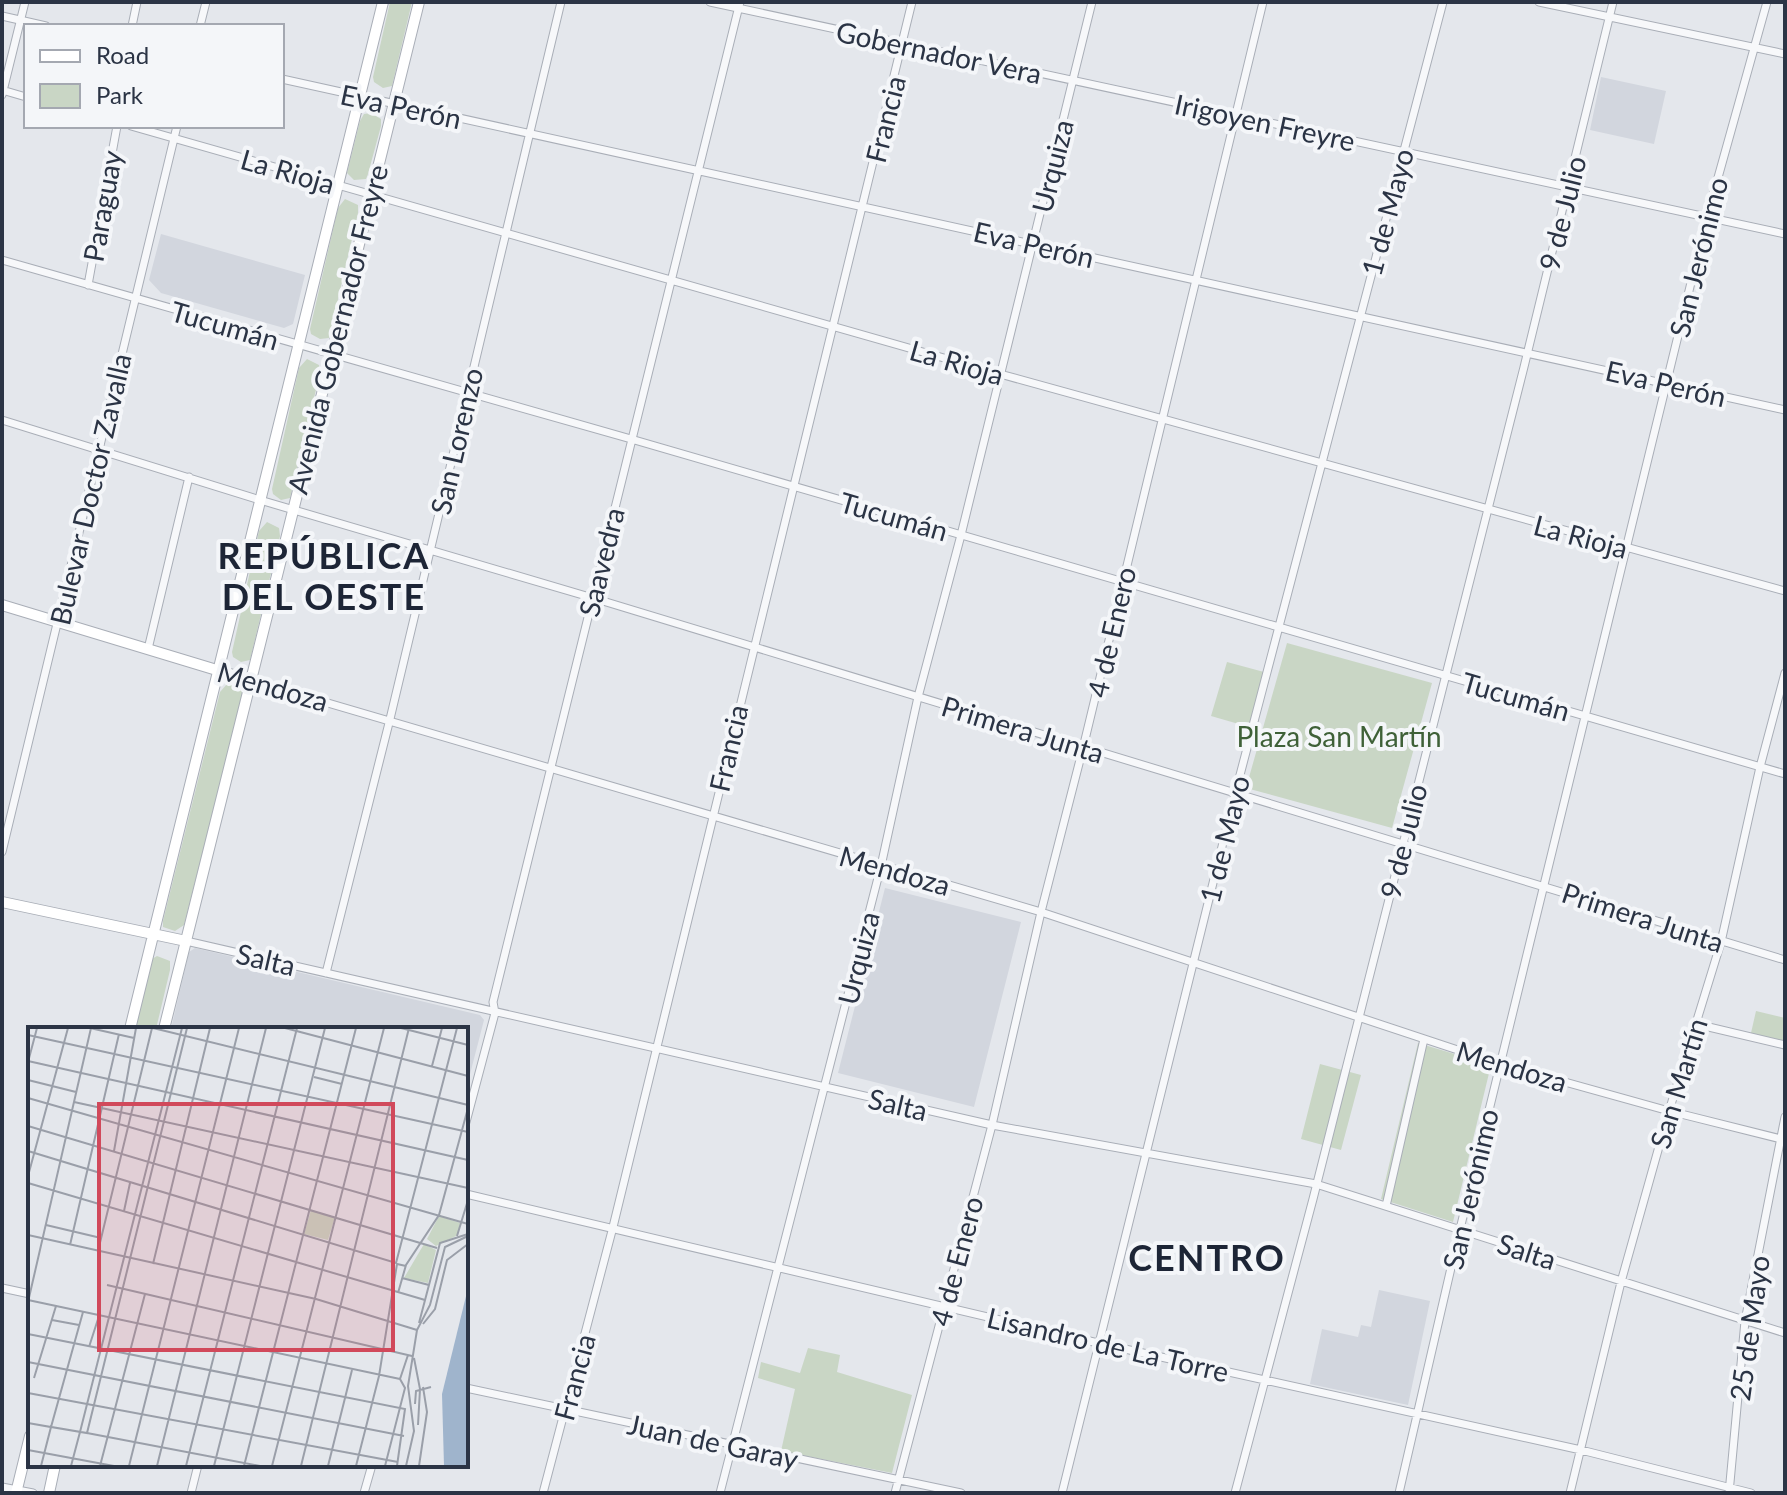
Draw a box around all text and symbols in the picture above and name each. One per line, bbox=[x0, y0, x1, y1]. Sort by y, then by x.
street label: Gobernador Vera bbox=[833, 14, 1045, 90]
legend bbox=[24, 24, 284, 128]
text: Road bbox=[96, 40, 149, 69]
street label: Francia bbox=[858, 72, 912, 166]
street label: Eva Perón bbox=[337, 77, 465, 135]
text: Park bbox=[96, 80, 144, 109]
street label: Irigoyen Freyre bbox=[1172, 86, 1358, 158]
street label: Urquiza bbox=[1024, 116, 1080, 216]
street label: La Rioja bbox=[237, 141, 339, 201]
street label: 1 de Mayo bbox=[1354, 145, 1420, 279]
street label: Paraguay bbox=[76, 147, 129, 264]
street label: 9 de Julio bbox=[1531, 152, 1593, 274]
street label: Avenida Gobernador Freyre bbox=[280, 161, 394, 497]
street label: San Jerónimo bbox=[1662, 173, 1734, 341]
street label: Eva Perón bbox=[970, 214, 1098, 274]
street label: Tucumán bbox=[167, 293, 283, 357]
street label: La Rioja bbox=[906, 332, 1008, 392]
street label: Bulevar Doctor Zavalla bbox=[42, 350, 138, 628]
street label: Eva Perón bbox=[1602, 353, 1730, 413]
street label: San Lorenzo bbox=[423, 364, 489, 518]
street label: Tucumán bbox=[836, 484, 952, 548]
street label: Saavedra bbox=[571, 504, 631, 620]
street label: La Rioja bbox=[1530, 507, 1632, 565]
district label: REPÚBLICA DEL OESTE bbox=[218, 533, 430, 618]
street label: 4 de Enero bbox=[1080, 564, 1142, 700]
street label: Mendoza bbox=[214, 654, 332, 718]
street label: Tucumán bbox=[1458, 664, 1574, 728]
street label: Primera Junta bbox=[938, 688, 1108, 770]
street label: Francia bbox=[702, 701, 754, 795]
park label: Plaza San Martín bbox=[1236, 719, 1442, 753]
street label: 1 de Mayo bbox=[1192, 772, 1256, 906]
street label: 9 de Julio bbox=[1372, 780, 1434, 902]
street label: Mendoza bbox=[836, 838, 954, 902]
street label: Primera Junta bbox=[1558, 875, 1728, 959]
street label: Urquiza bbox=[830, 908, 886, 1008]
street label: Salta bbox=[233, 936, 299, 982]
street label: San Martín bbox=[1642, 1014, 1714, 1152]
inset map bbox=[28, 1027, 468, 1467]
street label: Mendoza bbox=[1453, 1033, 1571, 1099]
street label: Salta bbox=[865, 1081, 931, 1127]
street label: San Jerónimo bbox=[1435, 1105, 1505, 1273]
street label: 4 de Enero bbox=[922, 1192, 990, 1330]
street label: Salta bbox=[1493, 1226, 1561, 1276]
district label: CENTRO bbox=[1128, 1235, 1286, 1279]
street label: 25 de Mayo bbox=[1722, 1253, 1776, 1403]
street label: Lisandro de La Torre bbox=[984, 1300, 1232, 1388]
street label: Francia bbox=[546, 1330, 602, 1424]
street label: Juan de Garay bbox=[625, 1406, 802, 1476]

